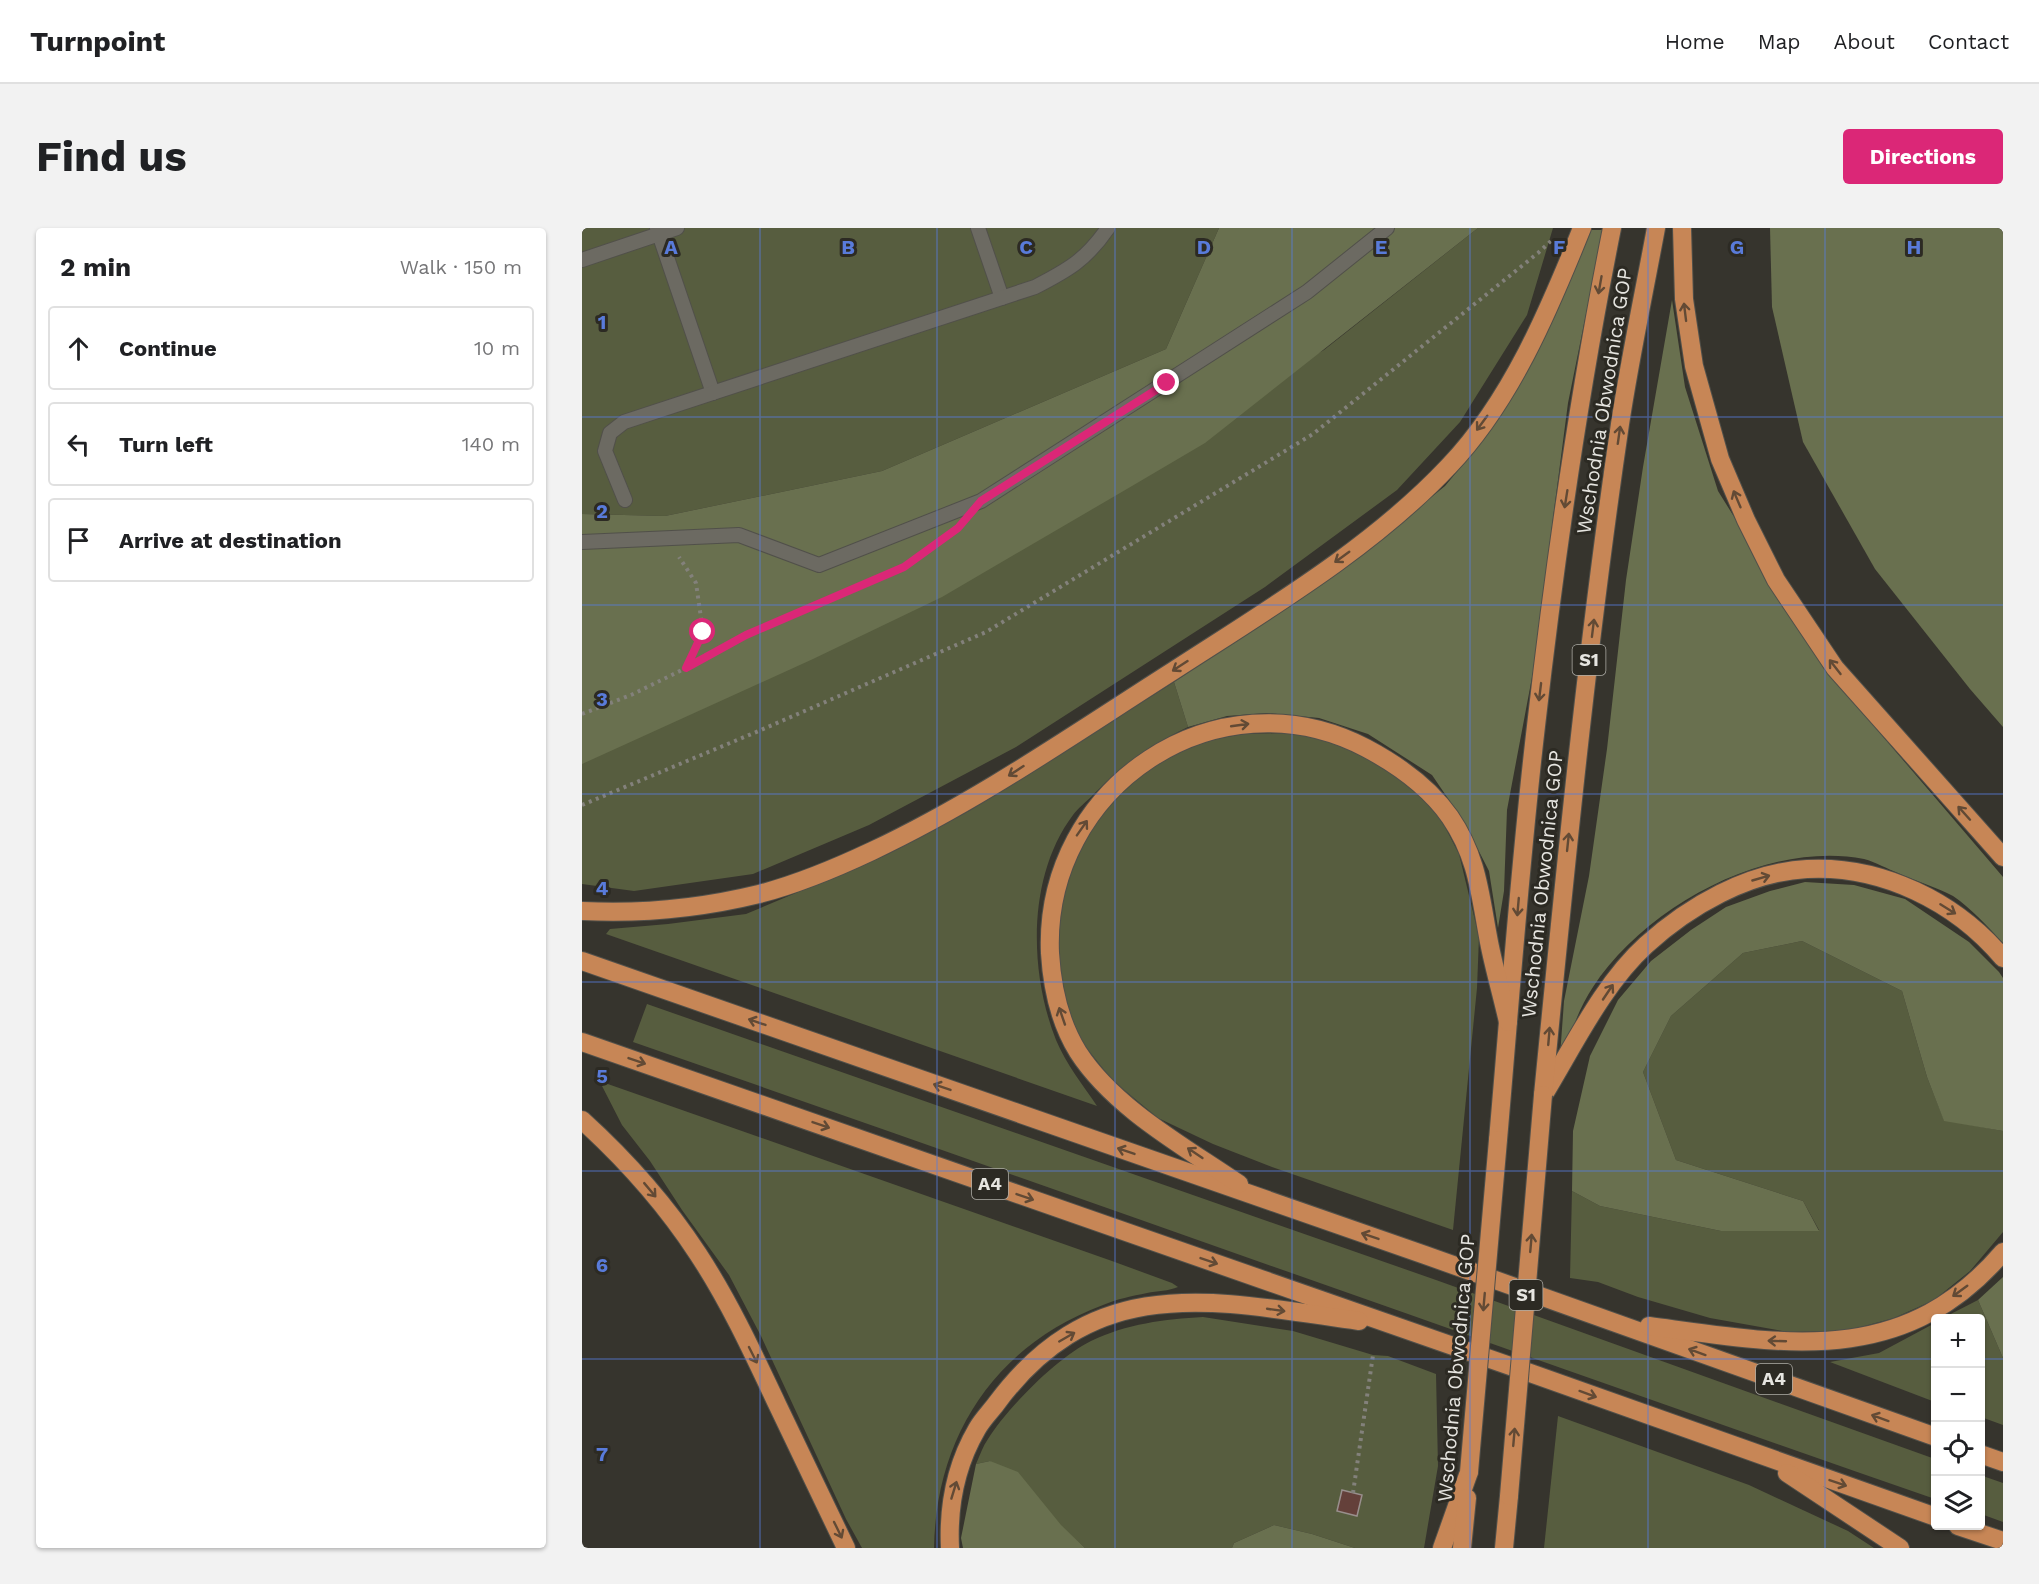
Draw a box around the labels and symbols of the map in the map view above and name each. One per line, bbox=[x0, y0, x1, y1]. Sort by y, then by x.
text: A bbox=[664, 235, 678, 259]
text: B bbox=[841, 235, 855, 259]
text: C bbox=[1019, 235, 1033, 259]
text: D bbox=[1197, 235, 1211, 259]
text: E bbox=[1375, 235, 1387, 259]
text: F bbox=[1553, 235, 1565, 259]
text: G bbox=[1730, 235, 1744, 259]
text: H bbox=[1907, 235, 1921, 259]
street label: Wschodnia Obwodnica GOP bbox=[1571, 266, 1637, 536]
one-way arrow bbox=[1595, 275, 1606, 295]
one-way arrow bbox=[1679, 303, 1690, 322]
text: 1 bbox=[598, 310, 606, 334]
route end bbox=[1153, 369, 1179, 395]
one-way arrow bbox=[1476, 415, 1488, 431]
one-way arrow bbox=[1613, 425, 1624, 445]
one-way arrow bbox=[1560, 488, 1571, 508]
one-way arrow bbox=[1731, 491, 1742, 509]
text: 2 bbox=[596, 499, 608, 523]
one-way arrow bbox=[1334, 551, 1350, 563]
route start bbox=[689, 618, 715, 644]
one-way arrow bbox=[1587, 618, 1598, 638]
road number: S1 bbox=[1572, 645, 1606, 675]
one-way arrow bbox=[1829, 659, 1842, 675]
one-way arrow bbox=[1172, 660, 1189, 672]
one-way arrow bbox=[1534, 681, 1545, 701]
text: 3 bbox=[596, 687, 608, 711]
one-way arrow bbox=[1230, 720, 1249, 731]
street label: Wschodnia Obwodnica GOP bbox=[1516, 749, 1568, 1019]
one-way arrow bbox=[1008, 766, 1025, 778]
one-way arrow bbox=[1957, 806, 1971, 821]
one-way arrow bbox=[1076, 821, 1088, 837]
one-way arrow bbox=[1563, 833, 1574, 853]
one-way arrow bbox=[1752, 872, 1771, 883]
text: 4 bbox=[596, 876, 609, 900]
one-way arrow bbox=[1512, 896, 1523, 916]
one-way arrow bbox=[1939, 903, 1956, 915]
one-way arrow bbox=[1602, 984, 1614, 1000]
one-way arrow bbox=[1056, 1007, 1067, 1026]
one-way arrow bbox=[749, 1016, 767, 1027]
one-way arrow bbox=[1544, 1027, 1555, 1047]
one-way arrow bbox=[627, 1056, 646, 1067]
text: 5 bbox=[596, 1064, 608, 1088]
one-way arrow bbox=[933, 1080, 951, 1091]
one-way arrow bbox=[811, 1121, 830, 1132]
one-way arrow bbox=[1116, 1145, 1135, 1156]
one-way arrow bbox=[1187, 1147, 1203, 1159]
road number: A4 bbox=[972, 1169, 1008, 1199]
one-way arrow bbox=[643, 1182, 657, 1197]
one-way arrow bbox=[1015, 1192, 1034, 1203]
one-way arrow bbox=[1361, 1229, 1380, 1240]
street label: Wschodnia Obwodnica GOP bbox=[1432, 1233, 1480, 1503]
one-way arrow bbox=[1526, 1234, 1537, 1254]
text: 6 bbox=[596, 1253, 608, 1277]
one-way arrow bbox=[1199, 1256, 1218, 1267]
road number: S1 bbox=[1510, 1280, 1542, 1310]
one-way arrow bbox=[1953, 1285, 1969, 1298]
one-way arrow bbox=[1478, 1292, 1489, 1312]
one-way arrow bbox=[1265, 1304, 1285, 1315]
one-way arrow bbox=[1058, 1330, 1075, 1342]
one-way arrow bbox=[1767, 1335, 1787, 1346]
one-way arrow bbox=[748, 1345, 760, 1363]
one-way arrow bbox=[1688, 1345, 1707, 1356]
road number: A4 bbox=[1756, 1364, 1792, 1394]
one-way arrow bbox=[1578, 1389, 1597, 1400]
one-way arrow bbox=[1872, 1411, 1890, 1422]
one-way arrow bbox=[1509, 1428, 1520, 1448]
text: 7 bbox=[596, 1442, 608, 1466]
one-way arrow bbox=[1828, 1479, 1847, 1490]
one-way arrow bbox=[949, 1481, 960, 1500]
one-way arrow bbox=[832, 1521, 844, 1539]

